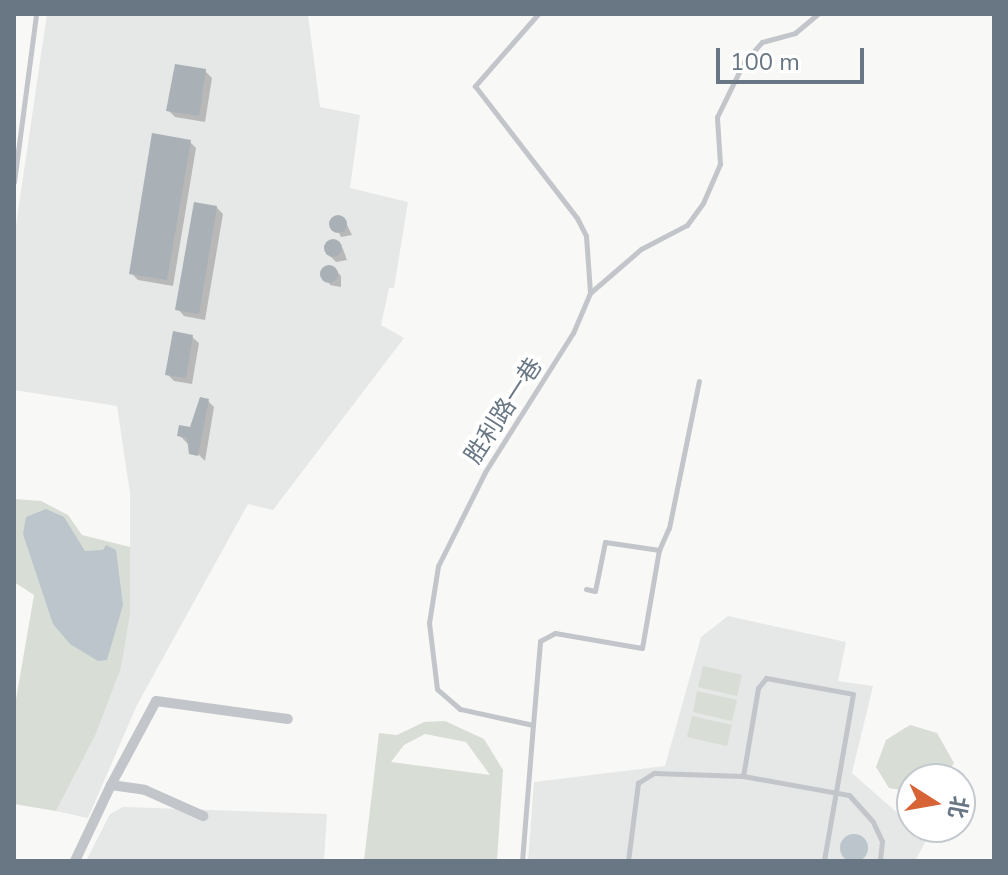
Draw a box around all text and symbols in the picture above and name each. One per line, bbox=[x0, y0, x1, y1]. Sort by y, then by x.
scale bar bbox=[720, 32, 868, 82]
text: 100 m bbox=[730, 46, 800, 78]
street label: 胜利路一巷 bbox=[459, 353, 549, 469]
north arrow bbox=[896, 763, 976, 843]
text: 北 bbox=[941, 794, 974, 821]

